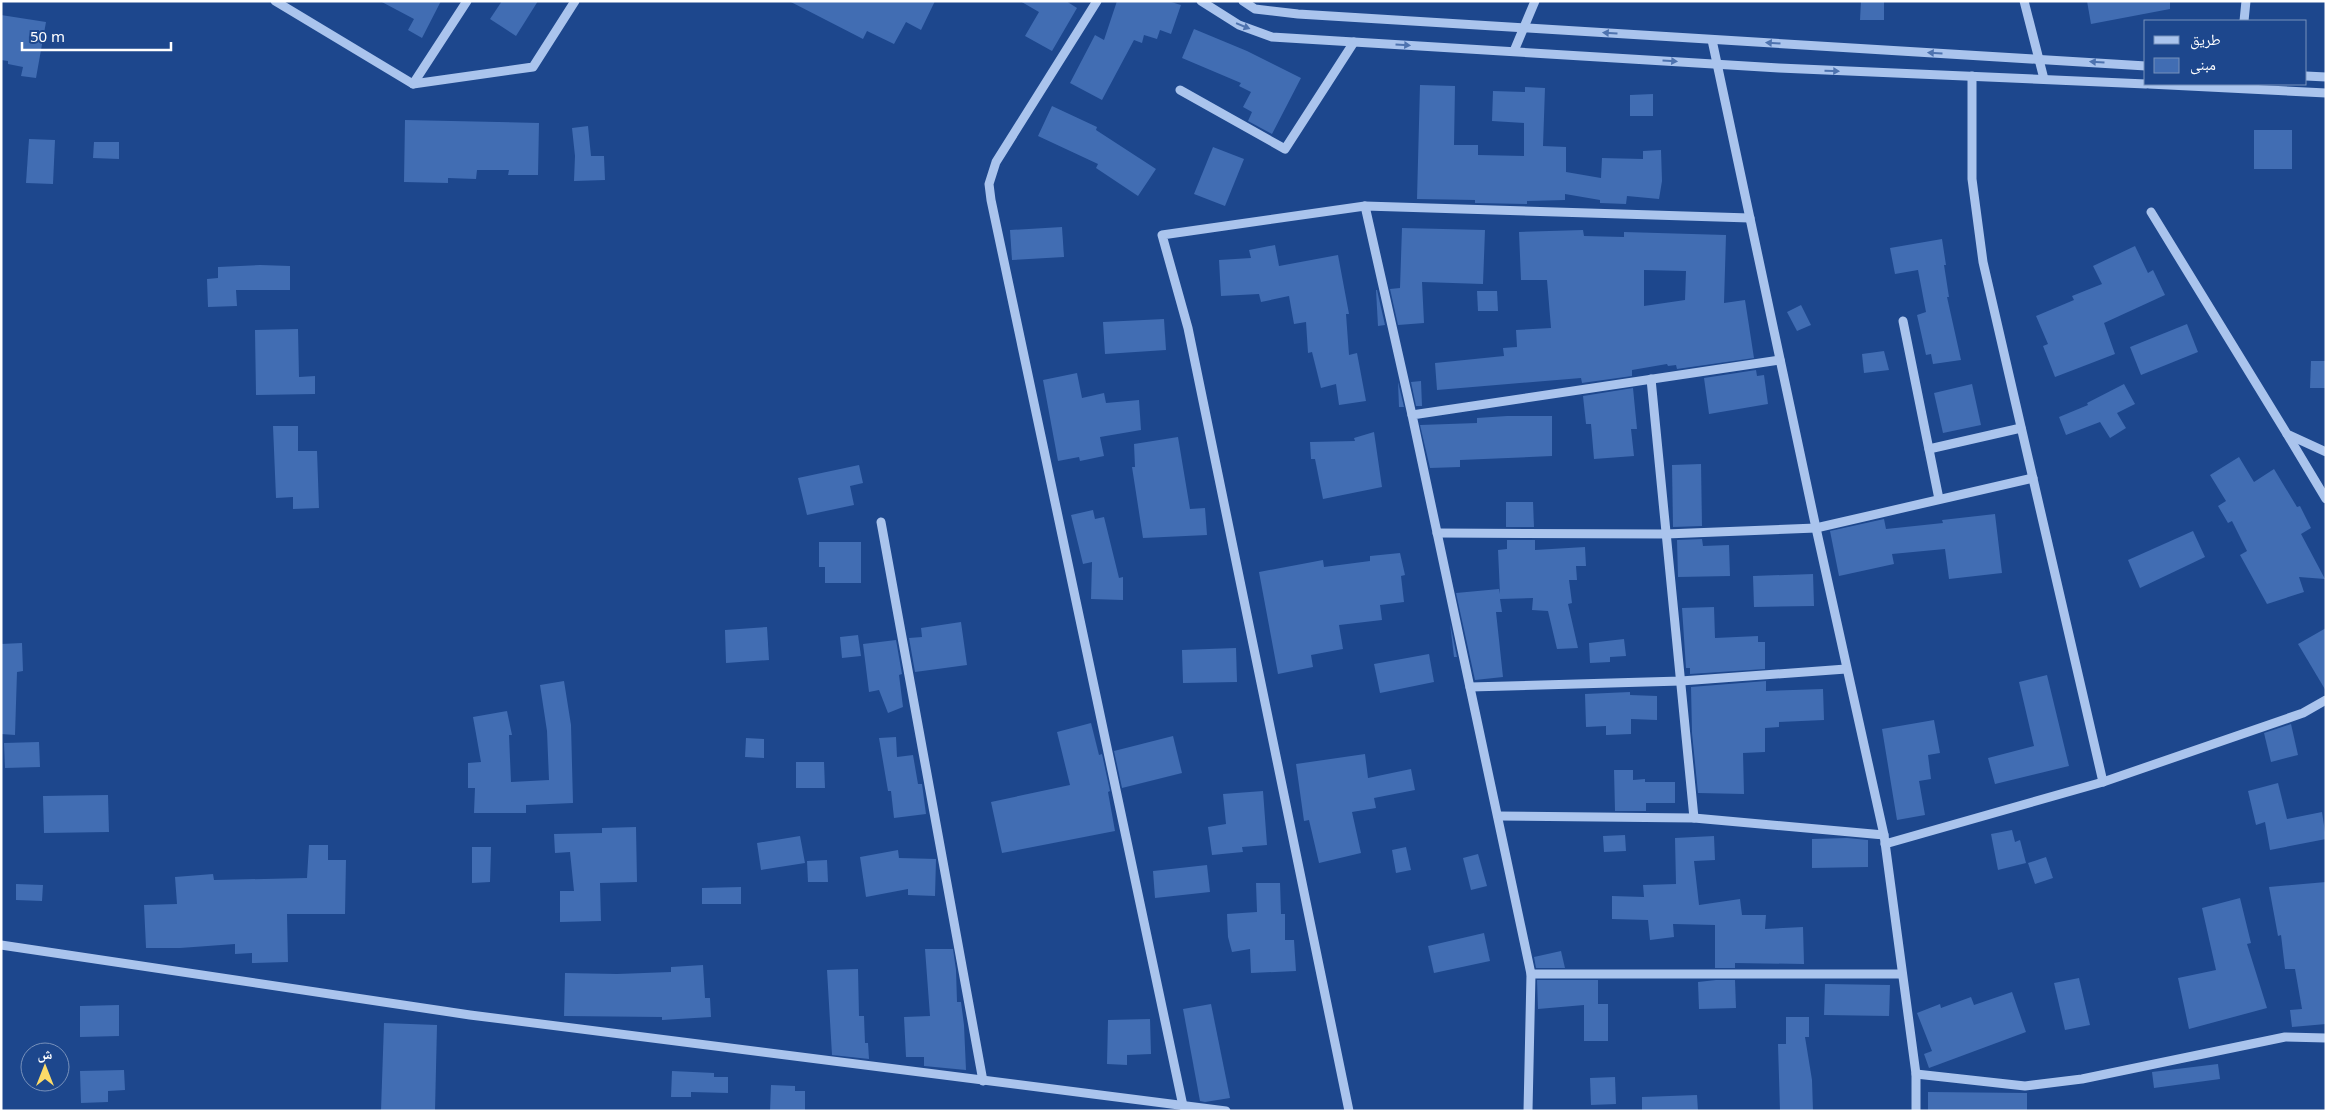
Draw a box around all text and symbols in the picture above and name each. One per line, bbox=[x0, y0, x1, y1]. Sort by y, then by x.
scale bar bbox=[22, 20, 171, 52]
legend bbox=[2144, 20, 2307, 85]
one-way arrow bbox=[1236, 22, 1251, 30]
text: 50 m bbox=[30, 26, 65, 46]
one-way arrow bbox=[1602, 29, 1618, 37]
text: طريق bbox=[2190, 29, 2221, 50]
one-way arrow bbox=[1764, 39, 1780, 47]
one-way arrow bbox=[1395, 41, 1411, 49]
one-way arrow bbox=[1927, 48, 1943, 56]
text: مبنى bbox=[2190, 54, 2216, 75]
one-way arrow bbox=[1662, 58, 1678, 66]
one-way arrow bbox=[2089, 58, 2105, 66]
one-way arrow bbox=[1824, 67, 1840, 75]
north arrow bbox=[20, 1042, 70, 1092]
text: ش bbox=[38, 1044, 53, 1063]

